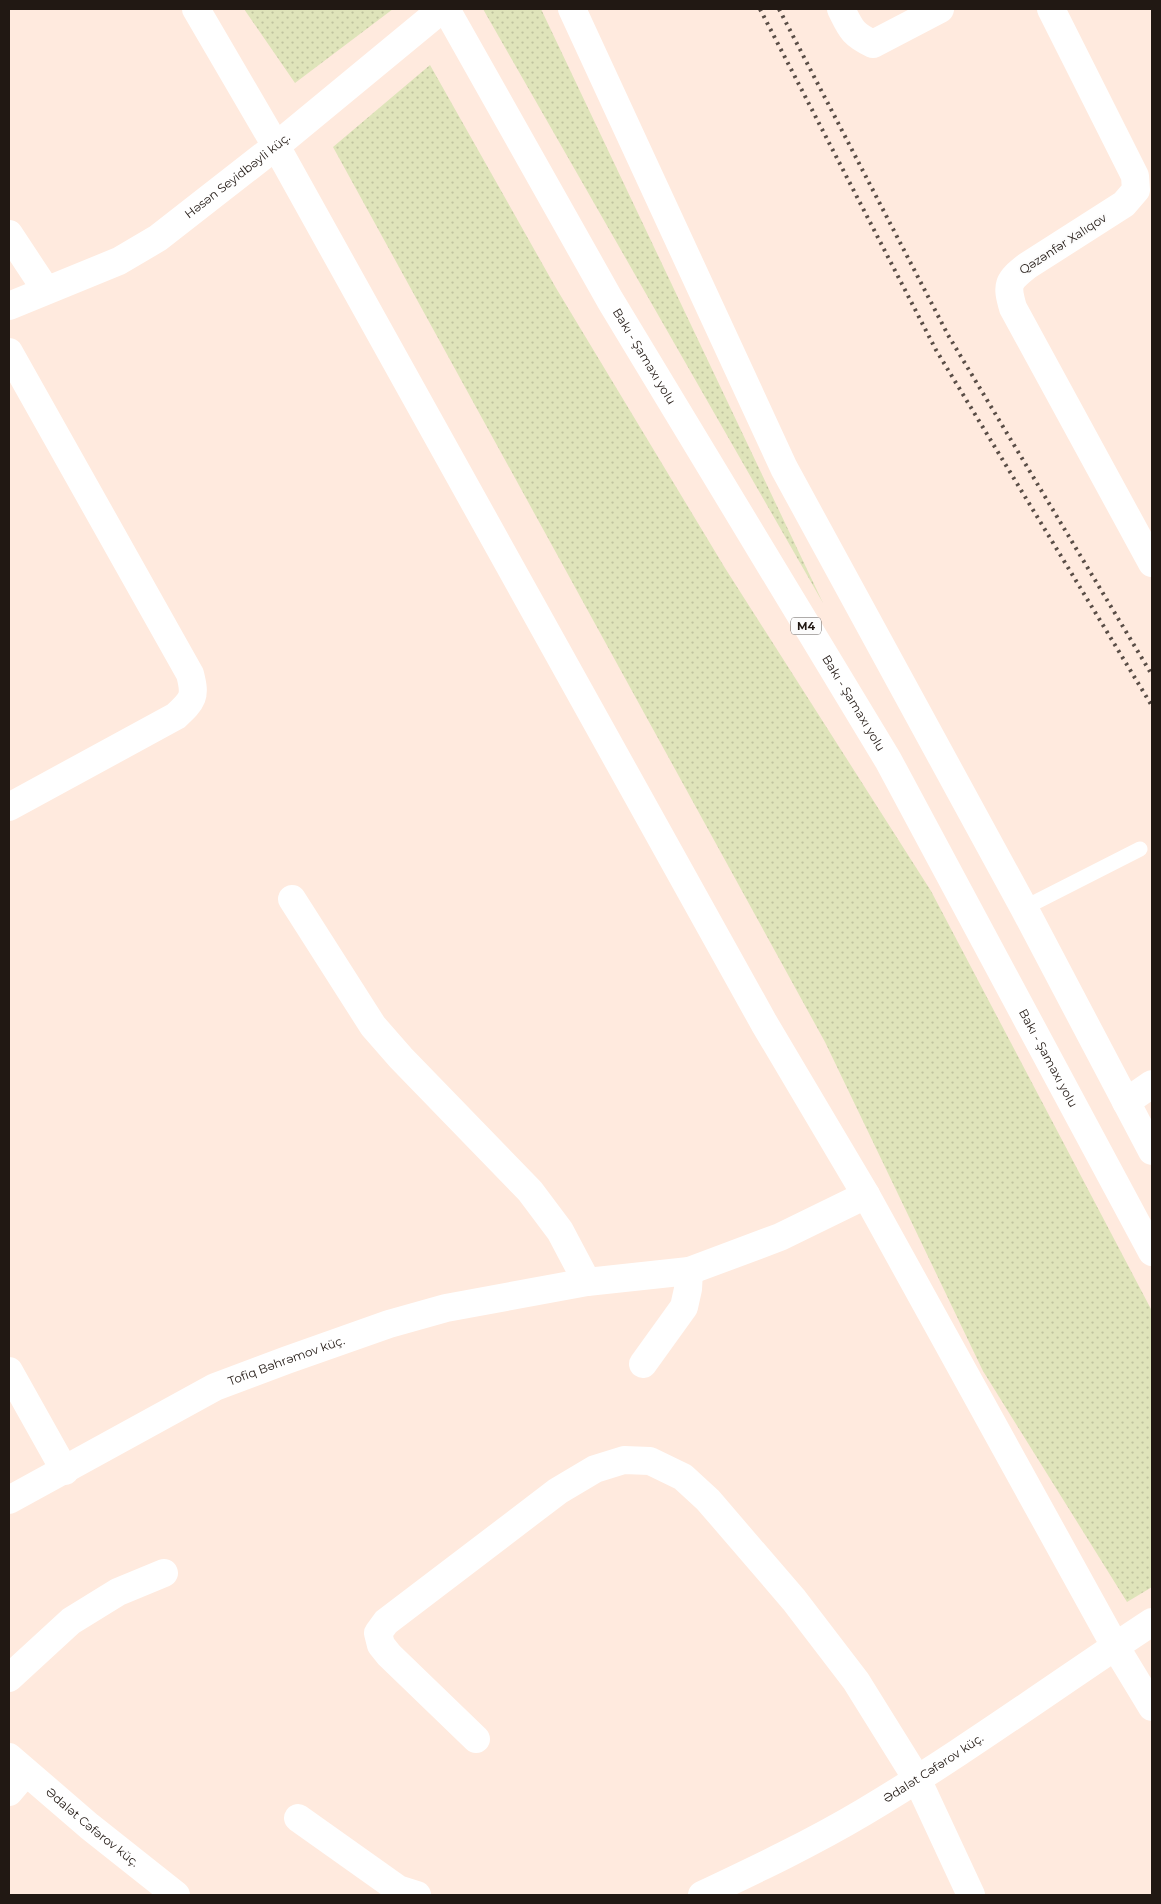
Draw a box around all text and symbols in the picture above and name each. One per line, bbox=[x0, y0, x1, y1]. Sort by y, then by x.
street label: Həsən Seyidbəyli küç. bbox=[181, 130, 293, 221]
street label: Qəzənfər Xalıqov bbox=[1016, 210, 1110, 277]
street label: Bakı - Şamaxı yolu bbox=[610, 305, 679, 407]
road number: M4 bbox=[791, 618, 821, 634]
street label: Bakı - Şamaxı yolu bbox=[819, 652, 889, 754]
street label: Bakı - Şamaxı yolu bbox=[1016, 1006, 1081, 1110]
street label: Tofiq Bəhrəmov küç. bbox=[226, 1332, 347, 1388]
street label: Ədalət Cəfərov küç. bbox=[880, 1730, 986, 1806]
street label: Ədalət Cəfərov küç. bbox=[43, 1784, 142, 1870]

